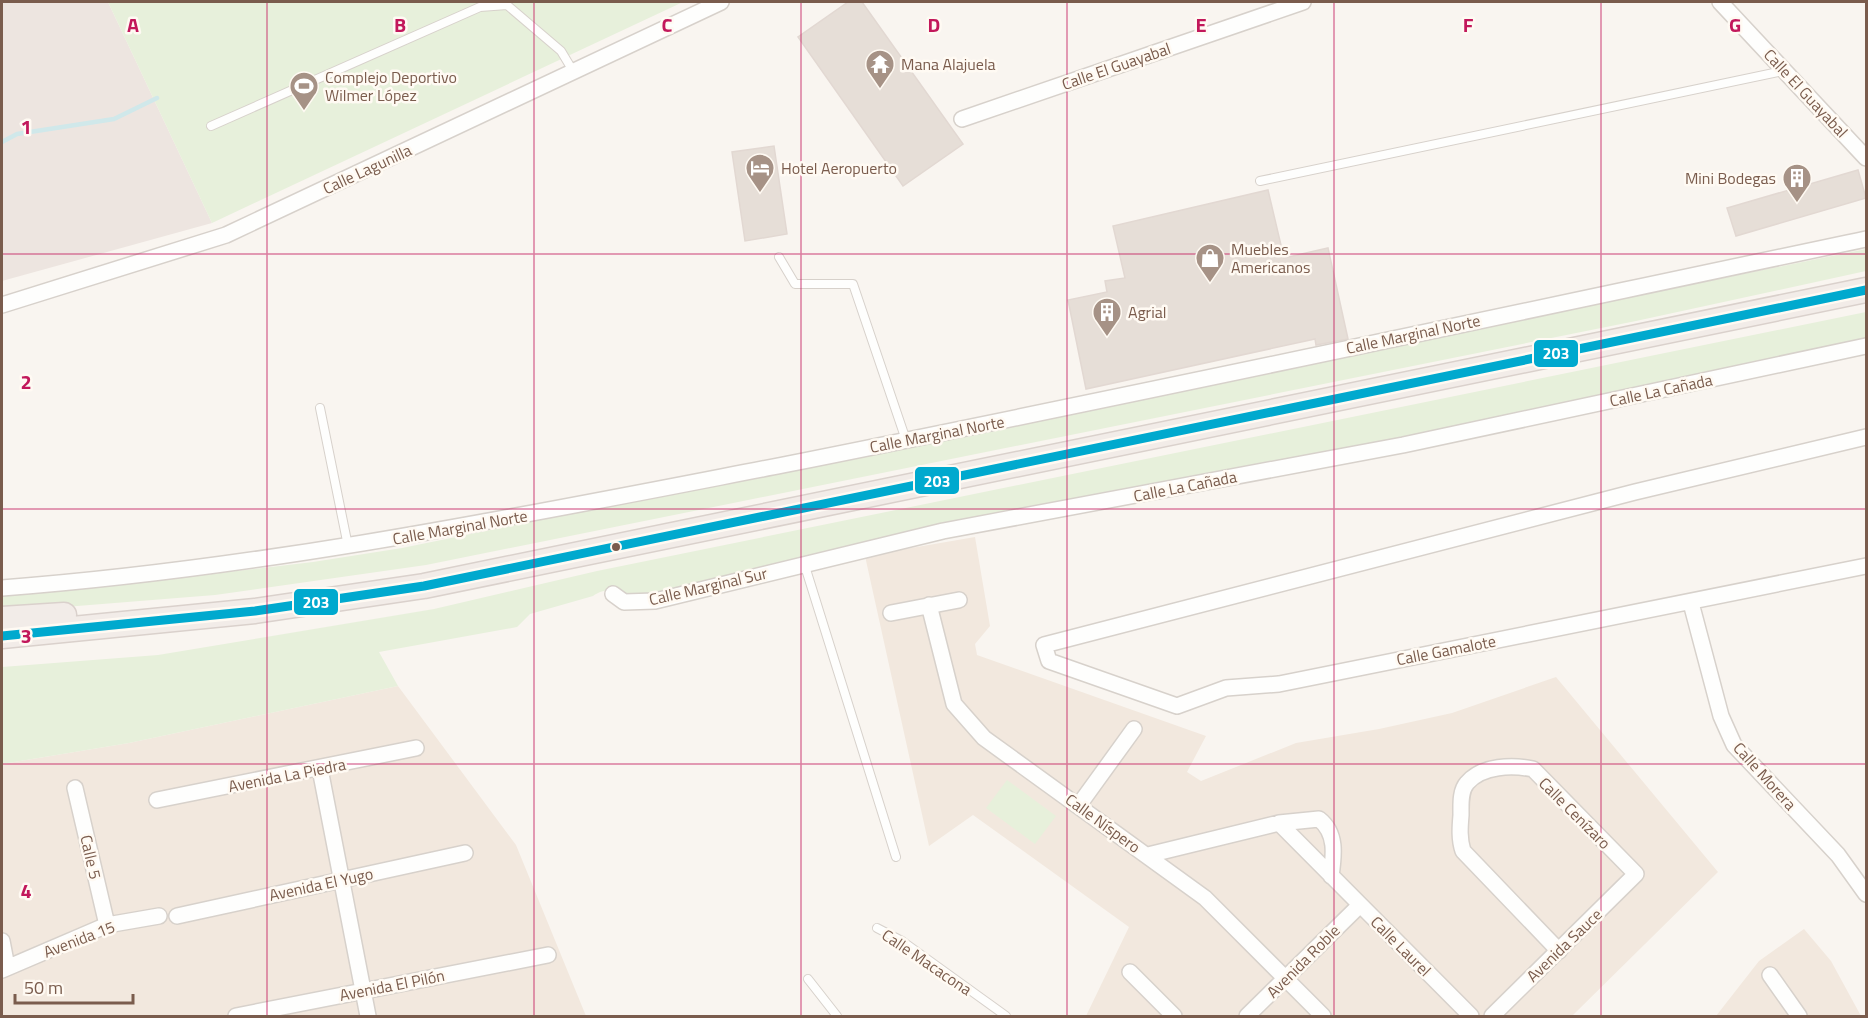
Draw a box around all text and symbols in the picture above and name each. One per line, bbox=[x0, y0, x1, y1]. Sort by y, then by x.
text: A bbox=[127, 9, 139, 40]
text: B bbox=[394, 9, 406, 40]
text: C bbox=[662, 9, 673, 40]
text: D bbox=[928, 9, 940, 40]
text: E bbox=[1195, 9, 1207, 40]
text: F bbox=[1463, 9, 1474, 40]
text: G bbox=[1729, 9, 1741, 40]
street label: Calle El Guayabal bbox=[1058, 36, 1174, 96]
street label: Calle El Guayabal bbox=[1758, 43, 1854, 143]
temple icon: Mana Alajuela bbox=[864, 48, 896, 90]
place label: Mana Alajuela bbox=[901, 52, 996, 76]
place label: Complejo Deportivo Wilmer López bbox=[325, 65, 457, 107]
sports icon: Complejo Deportivo Wilmer López bbox=[288, 70, 320, 112]
text: 1 bbox=[20, 111, 32, 142]
street label: Calle Lagunilla bbox=[319, 138, 415, 200]
hotel icon: Hotel Aeropuerto bbox=[744, 152, 776, 194]
place label: Hotel Aeropuerto bbox=[781, 156, 897, 180]
building icon: Mini Bodegas bbox=[1781, 162, 1813, 204]
place label: Mini Bodegas bbox=[1685, 166, 1776, 190]
place label: Muebles Americanos bbox=[1231, 237, 1311, 279]
shop icon: Muebles Americanos bbox=[1194, 242, 1226, 284]
building icon: Agrial bbox=[1091, 296, 1123, 338]
place label: Agrial bbox=[1128, 300, 1166, 324]
street label: Calle Marginal Norte bbox=[1344, 308, 1482, 360]
line badge: 203 bbox=[1533, 339, 1579, 368]
text: 203 bbox=[1543, 341, 1569, 365]
text: 2 bbox=[20, 366, 32, 397]
street label: Calle La Cañada bbox=[1607, 367, 1715, 413]
street label: Calle Marginal Norte bbox=[868, 409, 1006, 459]
street label: Calle La Cañada bbox=[1131, 464, 1239, 508]
line badge: 203 bbox=[914, 466, 960, 495]
text: 203 bbox=[924, 469, 950, 493]
street label: Calle Marginal Norte bbox=[391, 503, 529, 551]
unlabelled marker bbox=[610, 541, 622, 553]
street label: Calle Marginal Sur bbox=[646, 561, 770, 611]
line badge: 203 bbox=[293, 588, 339, 616]
text: 203 bbox=[303, 590, 329, 614]
text: 3 bbox=[20, 620, 32, 651]
street label: Calle Gamalote bbox=[1394, 629, 1498, 671]
street label: Calle Morera bbox=[1728, 737, 1802, 815]
street label: Avenida La Piedra bbox=[226, 752, 348, 798]
street label: Calle Cenízaro bbox=[1533, 771, 1617, 855]
street label: Calle Níspero bbox=[1060, 787, 1146, 859]
street label: Calle 5 bbox=[74, 833, 108, 881]
street label: Avenida El Yugo bbox=[267, 861, 375, 907]
text: 4 bbox=[20, 875, 32, 906]
street label: Avenida Sauce bbox=[1521, 903, 1607, 987]
street label: Calle Laurel bbox=[1365, 910, 1437, 982]
street label: Avenida 15 bbox=[40, 914, 118, 964]
street label: Avenida Roble bbox=[1261, 919, 1345, 1003]
street label: Calle Macacona bbox=[877, 923, 977, 1001]
street label: Avenida El Pilón bbox=[337, 963, 447, 1007]
scale bar bbox=[15, 967, 134, 1005]
text: 50 m bbox=[24, 974, 63, 1001]

